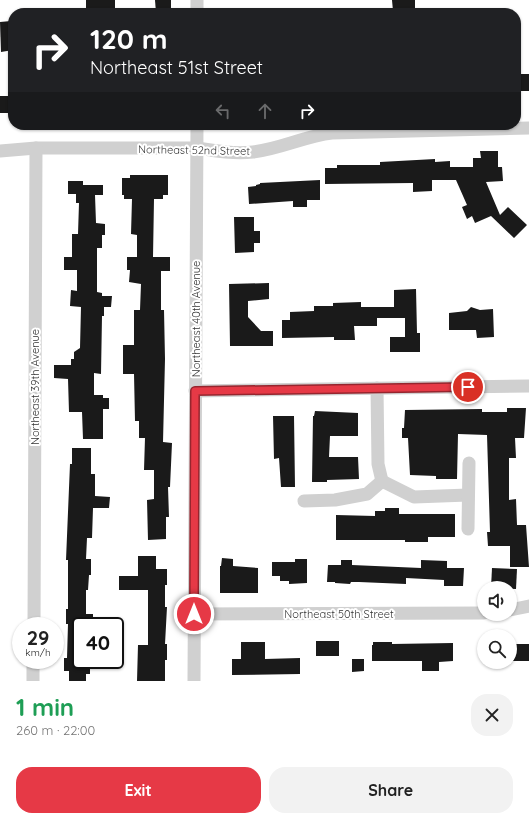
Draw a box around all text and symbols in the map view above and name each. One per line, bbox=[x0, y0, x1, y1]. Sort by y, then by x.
text: 120 m bbox=[90, 21, 168, 56]
icon: right bbox=[24, 24, 76, 76]
text: Northeast 51st Street bbox=[90, 56, 263, 79]
icon: left bbox=[212, 100, 234, 122]
icon: ahead bbox=[254, 100, 276, 122]
icon: right bbox=[296, 100, 318, 122]
street label: Northeast 52nd Street bbox=[138, 142, 250, 158]
street label: Northeast 40th Avenue bbox=[189, 261, 203, 377]
street label: Northeast 39th Avenue bbox=[28, 329, 42, 445]
pin bbox=[451, 370, 485, 404]
icon: arrive bbox=[457, 376, 479, 398]
map controls bbox=[477, 581, 517, 669]
button: sound bbox=[477, 581, 517, 621]
position arrow bbox=[173, 593, 215, 635]
street label: Northeast 50th Street bbox=[284, 607, 394, 621]
speed limit sign: 40 bbox=[72, 617, 124, 669]
text: 29 bbox=[27, 625, 49, 650]
button: search bbox=[477, 629, 517, 669]
text: km/h bbox=[25, 646, 51, 659]
text: 1 min bbox=[16, 692, 74, 722]
button: close bbox=[471, 694, 513, 736]
text: 260 m · 22:00 bbox=[16, 722, 95, 738]
button: Exit bbox=[16, 767, 261, 813]
button: Share bbox=[269, 767, 513, 813]

